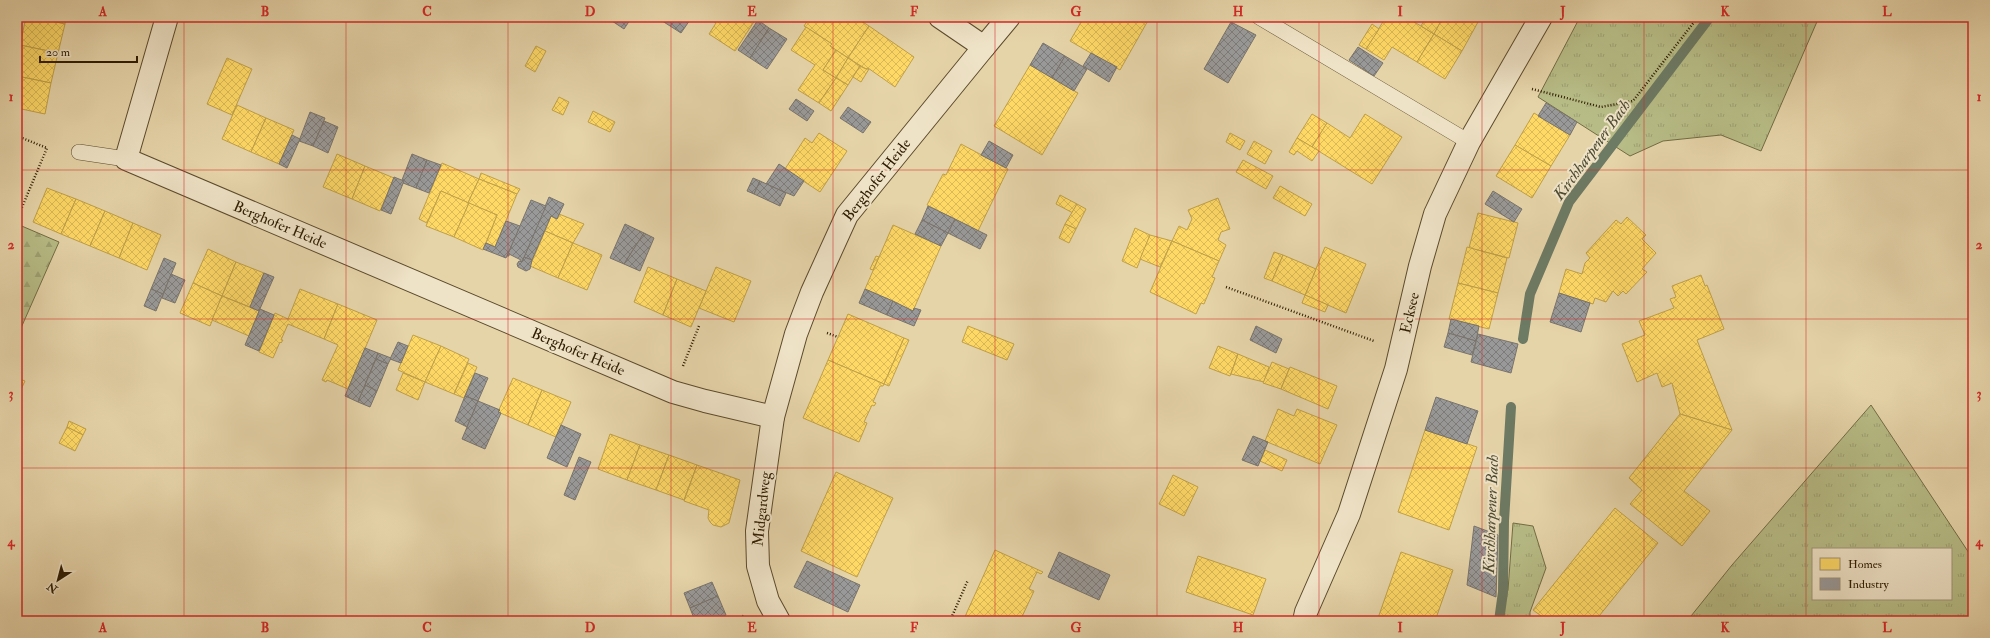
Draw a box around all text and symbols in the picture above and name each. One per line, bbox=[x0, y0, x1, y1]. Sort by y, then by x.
text: A bbox=[98, 4, 108, 20]
text: B bbox=[261, 4, 269, 20]
text: C bbox=[422, 4, 432, 20]
text: D bbox=[585, 4, 596, 20]
text: E bbox=[747, 4, 757, 20]
text: F bbox=[910, 4, 919, 20]
text: G bbox=[1071, 4, 1082, 20]
text: H bbox=[1233, 4, 1244, 20]
text: I bbox=[1397, 4, 1403, 20]
text: J bbox=[1559, 4, 1566, 21]
text: K bbox=[1720, 4, 1730, 20]
text: L bbox=[1882, 4, 1892, 20]
scale bar bbox=[40, 38, 137, 64]
text: 20 m bbox=[46, 45, 71, 60]
text: 1 bbox=[9, 89, 14, 105]
text: 1 bbox=[1977, 89, 1982, 105]
water label: Kirchharpener Bach bbox=[1548, 96, 1635, 205]
street label: Berghofer Heide bbox=[839, 135, 915, 225]
street label: Berghofer Heide bbox=[230, 197, 330, 253]
text: 2 bbox=[8, 237, 15, 253]
text: 2 bbox=[1976, 237, 1983, 253]
street label: Ecksee bbox=[1396, 291, 1424, 335]
street label: Berghofer Heide bbox=[528, 324, 628, 380]
text: 3 bbox=[9, 386, 14, 402]
text: 3 bbox=[1977, 386, 1982, 402]
water label: Kirchharpener Bach bbox=[1479, 454, 1503, 575]
street label: Midgardweg bbox=[749, 470, 775, 547]
text: 4 bbox=[6, 534, 15, 550]
text: 4 bbox=[1974, 534, 1983, 550]
legend bbox=[1812, 548, 1952, 600]
text: Homes bbox=[1848, 557, 1882, 572]
north arrow bbox=[38, 560, 78, 600]
text: Industry bbox=[1848, 577, 1890, 592]
text: N bbox=[44, 579, 61, 596]
text: A bbox=[98, 620, 108, 636]
text: B bbox=[261, 620, 269, 636]
text: C bbox=[422, 620, 432, 636]
text: D bbox=[585, 620, 596, 636]
text: E bbox=[747, 620, 757, 636]
text: F bbox=[910, 620, 919, 636]
text: G bbox=[1071, 620, 1082, 636]
text: H bbox=[1233, 620, 1244, 636]
text: I bbox=[1397, 620, 1403, 636]
text: J bbox=[1559, 620, 1566, 637]
text: K bbox=[1720, 620, 1730, 636]
text: L bbox=[1882, 620, 1892, 636]

